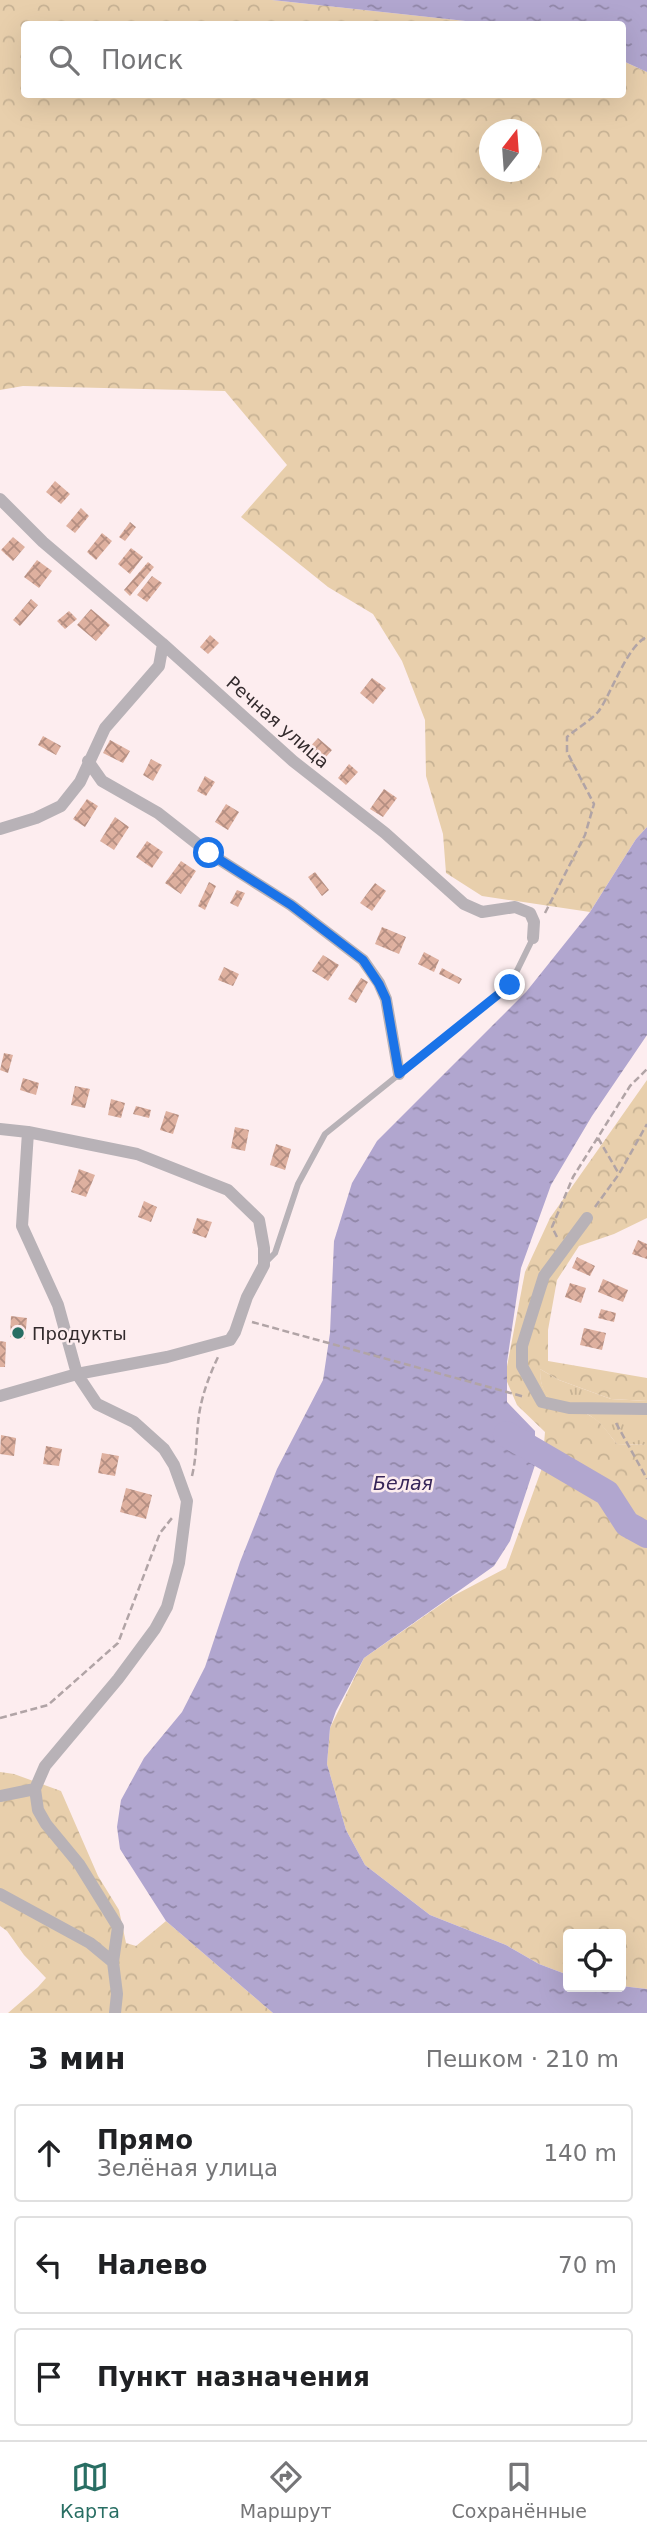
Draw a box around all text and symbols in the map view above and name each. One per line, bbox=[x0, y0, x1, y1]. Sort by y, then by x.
search box bbox=[21, 21, 626, 98]
icon: search bbox=[45, 41, 83, 79]
text: Поиск bbox=[101, 45, 183, 75]
north arrow bbox=[479, 119, 542, 182]
street label: Речная улица bbox=[222, 672, 334, 772]
route start bbox=[193, 837, 224, 868]
route end bbox=[494, 969, 525, 1000]
place label: Продукты bbox=[32, 1323, 127, 1344]
marker: Продукты bbox=[10, 1325, 26, 1341]
water label: Белая bbox=[373, 1472, 433, 1494]
map controls bbox=[563, 1929, 626, 1992]
button: locate bbox=[563, 1929, 626, 1992]
text: 3 мин bbox=[28, 2041, 126, 2076]
text: Пешком · 210 m bbox=[426, 2046, 619, 2072]
text: Прямо bbox=[97, 2125, 193, 2155]
icon: ahead bbox=[30, 2134, 68, 2172]
text: 140 m bbox=[543, 2140, 617, 2166]
text: Зелёная улица bbox=[97, 2155, 278, 2181]
icon: left bbox=[30, 2246, 68, 2284]
text: Налево bbox=[97, 2250, 207, 2280]
text: 70 m bbox=[558, 2252, 617, 2278]
icon: arrive bbox=[30, 2358, 68, 2396]
text: Пункт назначения bbox=[97, 2362, 370, 2392]
tab: Карта bbox=[60, 2458, 120, 2522]
tab: Маршрут bbox=[240, 2458, 332, 2522]
tab: Сохранённые bbox=[452, 2458, 587, 2522]

